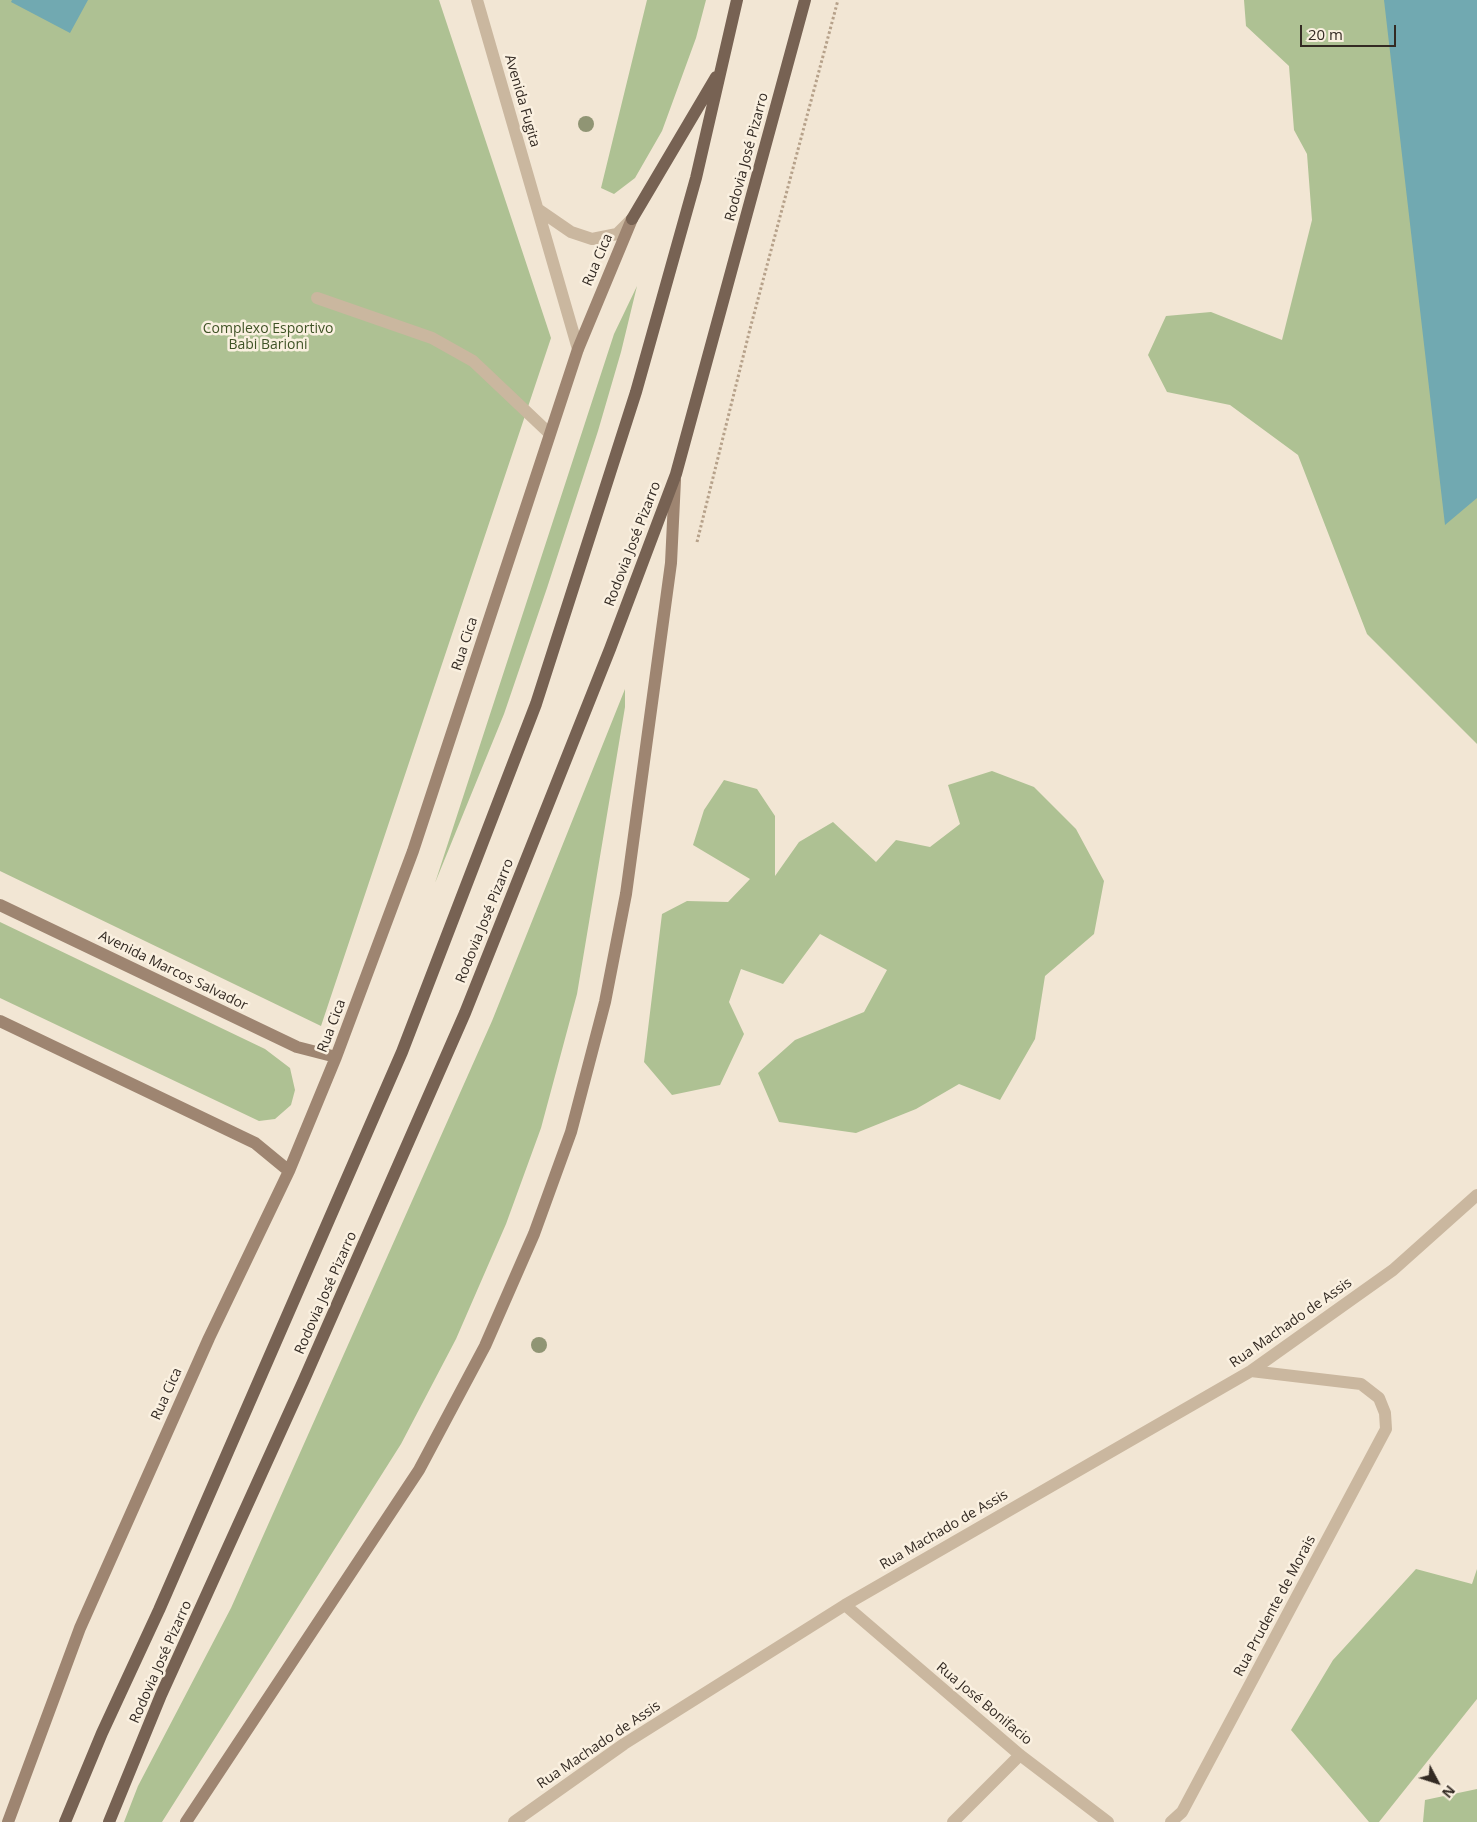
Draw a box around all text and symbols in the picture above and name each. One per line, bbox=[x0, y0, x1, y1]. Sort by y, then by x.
scale bar bbox=[1302, 15, 1398, 47]
text: 20 m bbox=[1308, 24, 1343, 44]
street label: Avenida Fugita bbox=[501, 53, 543, 149]
street label: Rodovia José Pizarro bbox=[722, 91, 772, 223]
street label: Rua Cica bbox=[579, 231, 617, 289]
park label: Complexo Esportivo Babi Barioni bbox=[203, 321, 333, 354]
street label: Rodovia José Pizarro bbox=[601, 479, 665, 609]
street label: Rua Cica bbox=[448, 615, 482, 673]
street label: Rodovia José Pizarro bbox=[452, 856, 518, 986]
street label: Avenida Marcos Salvador bbox=[96, 928, 250, 1014]
street label: Rua Cica bbox=[314, 997, 350, 1055]
street label: Rodovia José Pizarro bbox=[291, 1229, 361, 1357]
street label: Rua Machado de Assis bbox=[1227, 1274, 1355, 1372]
street label: Rua Cica bbox=[148, 1365, 186, 1423]
street label: Rua Machado de Assis bbox=[877, 1486, 1011, 1574]
street label: Rua Prudente de Morais bbox=[1231, 1532, 1319, 1680]
street label: Rodovia José Pizarro bbox=[126, 1598, 196, 1726]
street label: Rua José Bonifacio bbox=[933, 1659, 1035, 1749]
street label: Rua Machado de Assis bbox=[534, 1697, 664, 1793]
north arrow bbox=[1412, 1757, 1462, 1807]
text: N bbox=[1438, 1781, 1460, 1802]

